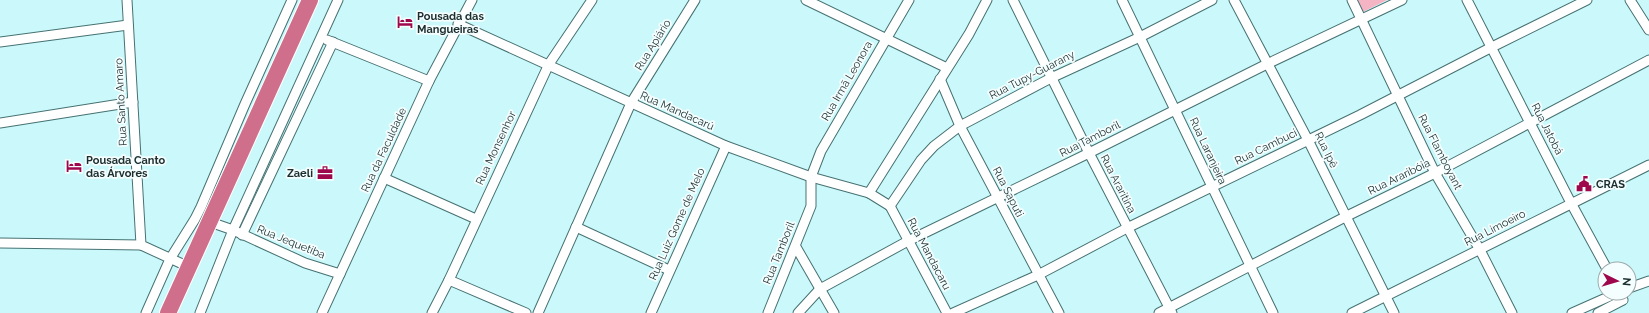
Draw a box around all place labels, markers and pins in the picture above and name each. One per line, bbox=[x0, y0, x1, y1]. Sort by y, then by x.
place label: Pousada das Mangueiras bbox=[417, 10, 484, 36]
hotel icon: Pousada das Mangueiras bbox=[396, 13, 414, 31]
place label: Pousada Canto das Árvores bbox=[86, 154, 166, 180]
hotel icon: Pousada Canto das Árvores bbox=[65, 157, 83, 175]
office icon: Zaeli bbox=[316, 164, 334, 182]
place label: Zaeli bbox=[287, 167, 313, 180]
public building icon: CRAS bbox=[1575, 175, 1593, 193]
place label: CRAS bbox=[1596, 178, 1625, 191]

